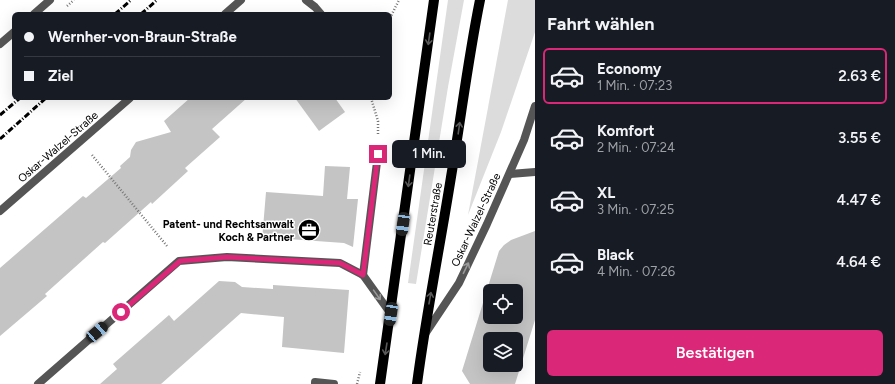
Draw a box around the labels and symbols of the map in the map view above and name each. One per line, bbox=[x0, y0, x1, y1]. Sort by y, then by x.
one-way arrow bbox=[425, 32, 433, 45]
street label: Oskar-Walzel-Straße bbox=[15, 109, 101, 185]
one-way arrow bbox=[455, 122, 463, 135]
callout: 1 Min. bbox=[392, 140, 466, 168]
route end bbox=[369, 145, 387, 163]
street label: Oskar-Walzel-Straße bbox=[449, 171, 503, 269]
one-way arrow bbox=[405, 174, 413, 187]
street label: Reuterstraße bbox=[421, 181, 445, 247]
car bbox=[395, 211, 411, 237]
office icon: Patent- und Rechtsanwalt Koch & Partner bbox=[296, 217, 322, 243]
place label: Patent- und Rechtsanwalt Koch & Partner bbox=[163, 218, 295, 244]
one-way arrow bbox=[463, 262, 470, 274]
one-way arrow bbox=[373, 289, 381, 300]
one-way arrow bbox=[426, 292, 434, 305]
car bbox=[383, 301, 399, 327]
route start bbox=[112, 303, 130, 321]
car bbox=[84, 320, 110, 344]
one-way arrow bbox=[382, 342, 390, 355]

